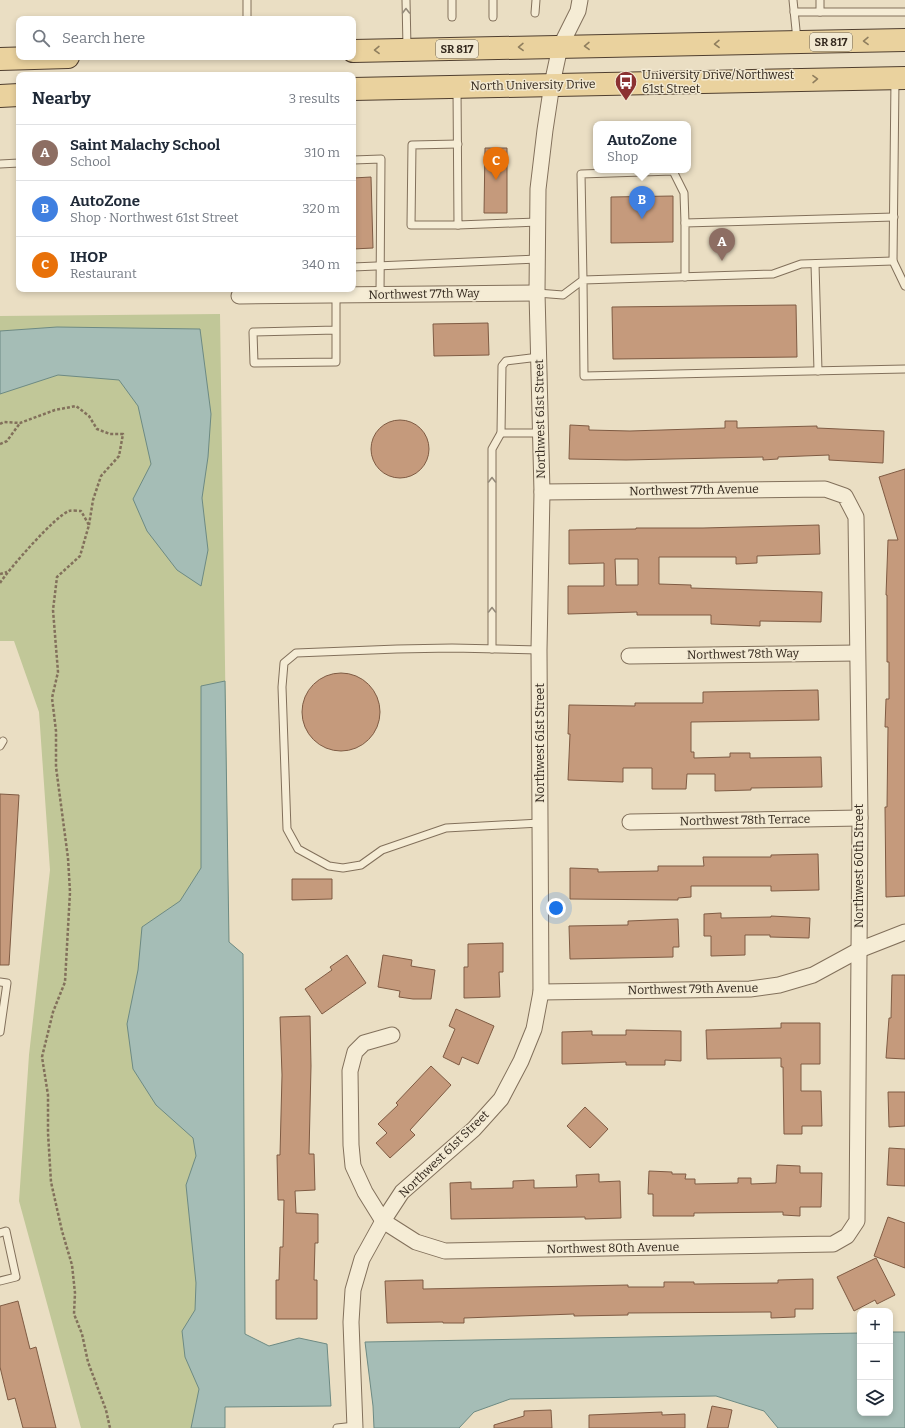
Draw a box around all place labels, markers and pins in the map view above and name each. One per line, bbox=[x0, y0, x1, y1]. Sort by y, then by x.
place label: University Drive/Northwest 61st Street bbox=[642, 68, 795, 96]
bus stop icon: University Drive/Northwest 61st Street bbox=[613, 69, 639, 102]
pin: C bbox=[483, 147, 509, 180]
pin: B bbox=[629, 186, 655, 219]
pin: A bbox=[709, 228, 735, 261]

